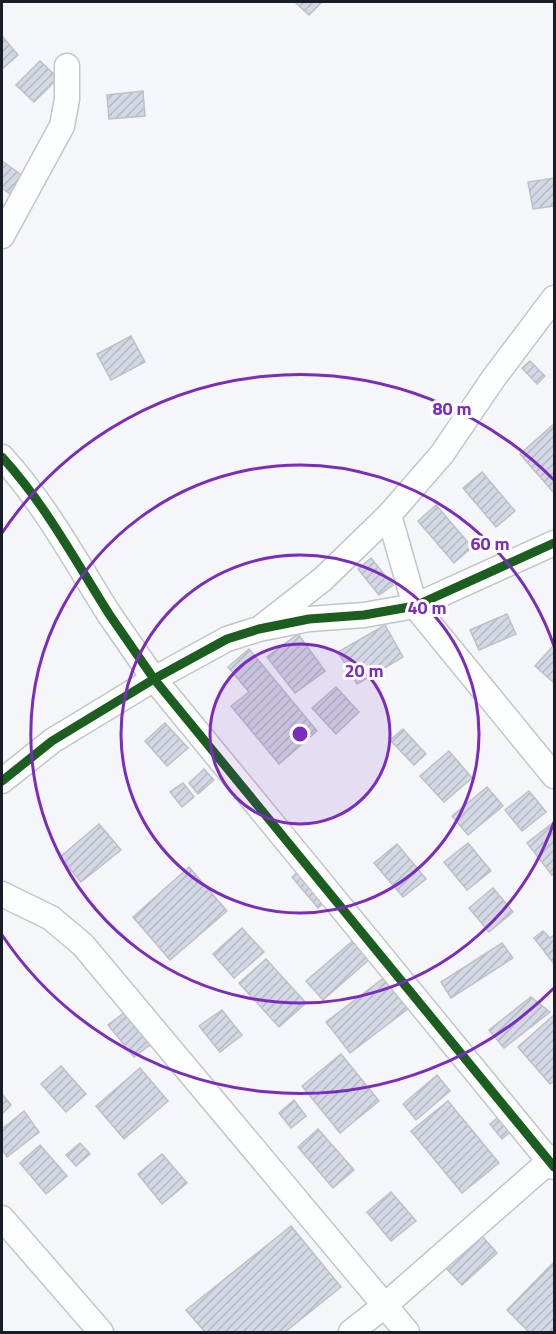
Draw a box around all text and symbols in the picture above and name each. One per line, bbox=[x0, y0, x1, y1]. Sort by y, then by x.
text: 80 m bbox=[432, 395, 472, 422]
text: 60 m bbox=[470, 530, 510, 557]
text: 40 m bbox=[407, 594, 447, 621]
text: 20 m bbox=[344, 657, 384, 684]
centre of rings bbox=[290, 724, 310, 744]

